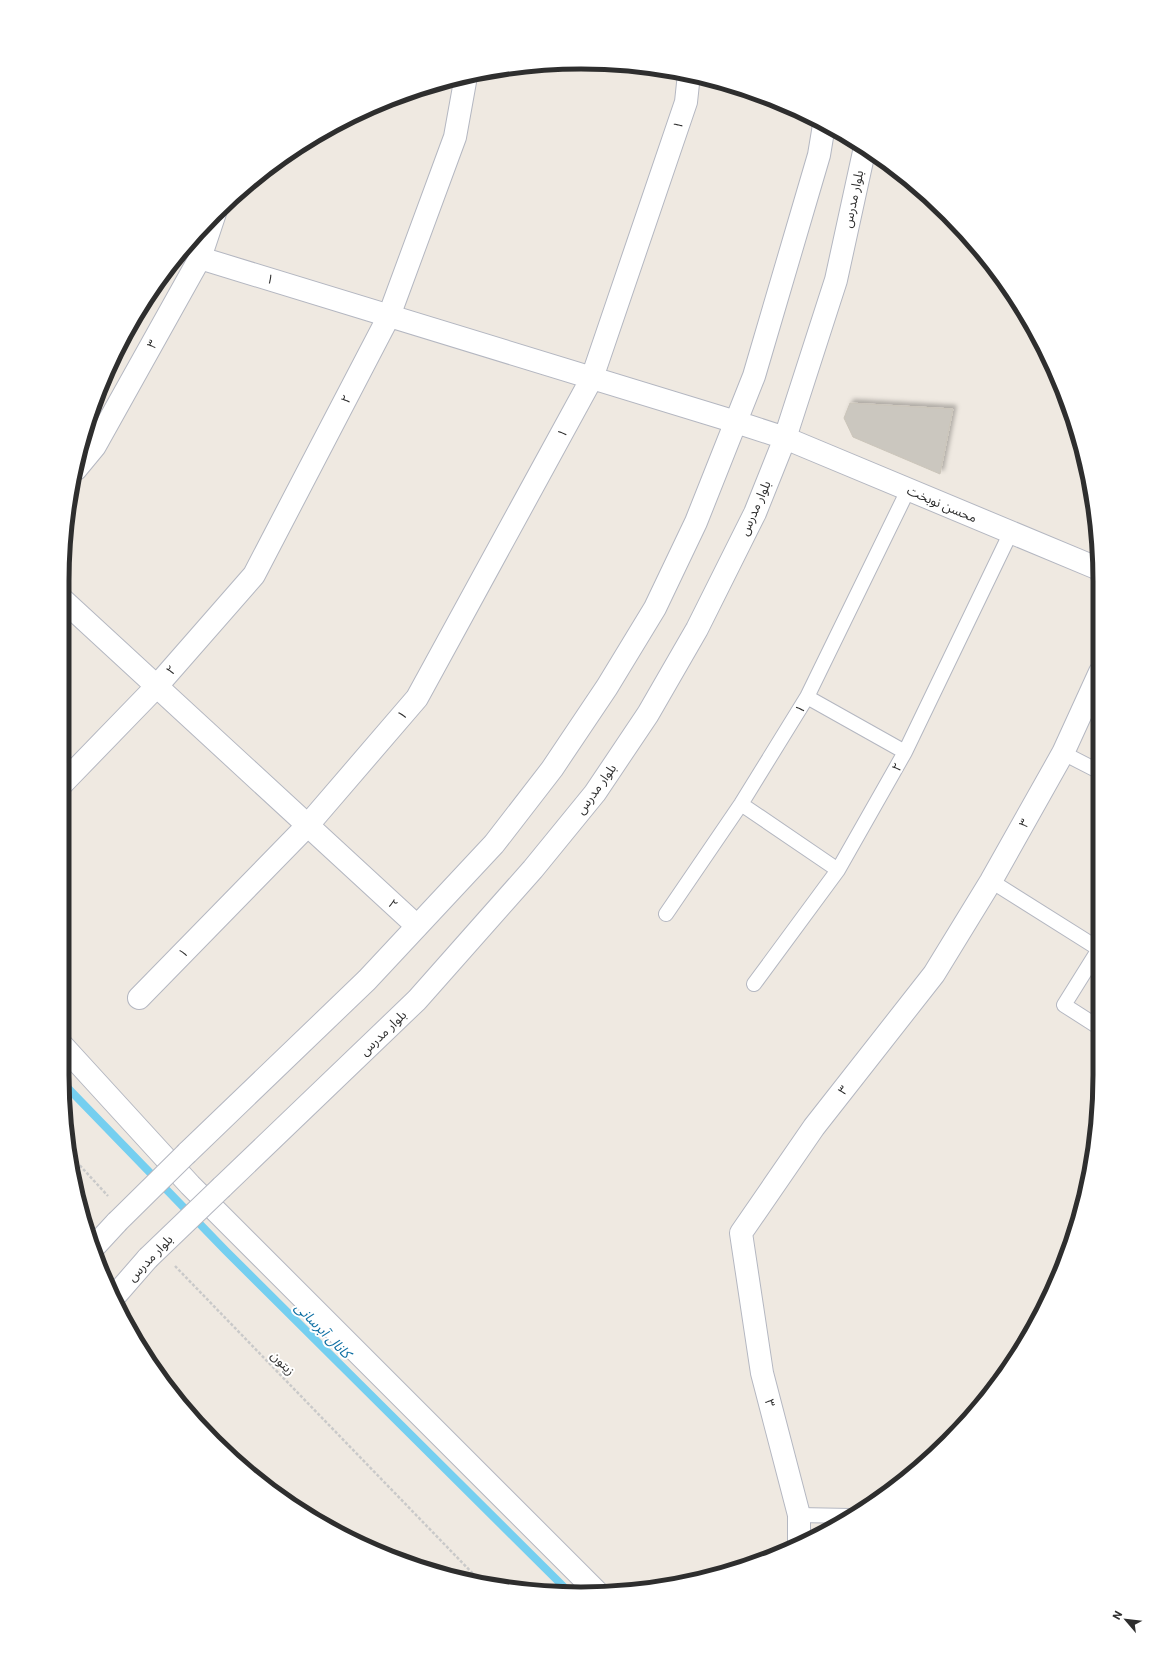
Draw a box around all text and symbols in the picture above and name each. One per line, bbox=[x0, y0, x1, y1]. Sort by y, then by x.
street label: ۱ bbox=[670, 119, 686, 131]
street label: بلوار مدرس bbox=[840, 169, 867, 229]
street label: ۱ bbox=[264, 271, 276, 287]
street label: ۳ bbox=[144, 337, 160, 351]
street label: ۲ bbox=[338, 392, 354, 406]
street label: ۱ bbox=[554, 426, 570, 440]
street label: بلوار مدرس bbox=[736, 478, 775, 538]
street label: محسن نوبخت bbox=[904, 483, 979, 526]
street label: ۲ bbox=[163, 662, 179, 678]
street label: ۱ bbox=[792, 702, 808, 716]
street label: ۱ bbox=[394, 707, 410, 723]
street label: ۲ bbox=[889, 760, 905, 774]
street label: بلوار مدرس bbox=[573, 761, 620, 818]
street label: ۳ bbox=[1016, 816, 1032, 830]
street label: ۲ bbox=[385, 896, 401, 912]
street label: ۱ bbox=[175, 945, 191, 961]
street label: بلوار مدرس bbox=[357, 1007, 410, 1059]
street label: ۳ bbox=[835, 1082, 851, 1098]
street label: بلوار مدرس bbox=[124, 1232, 176, 1285]
water label: کانال آبرسانی bbox=[291, 1299, 356, 1364]
street label: زیتون bbox=[267, 1348, 298, 1379]
street label: ۳ bbox=[762, 1397, 778, 1409]
north arrow bbox=[1106, 1600, 1146, 1640]
text: N bbox=[1110, 1609, 1125, 1622]

